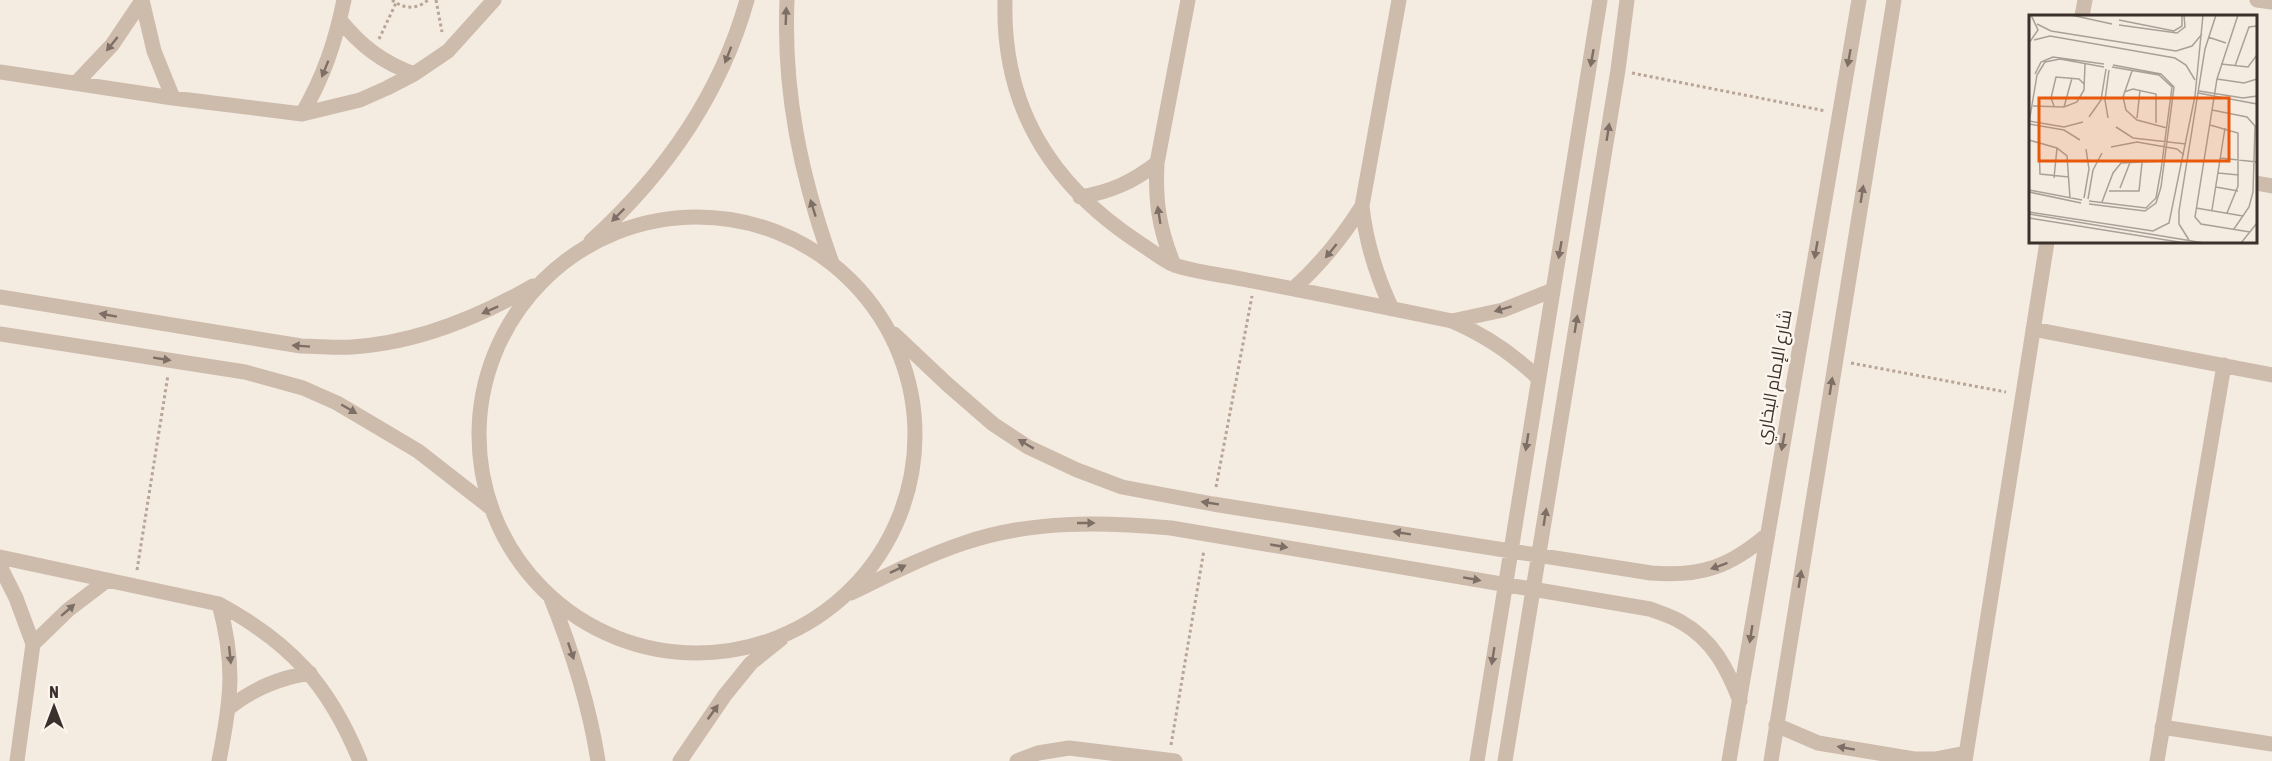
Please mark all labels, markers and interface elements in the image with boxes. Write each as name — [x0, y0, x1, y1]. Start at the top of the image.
one-way arrow — [782, 6, 791, 25]
inset map — [2029, 15, 2257, 243]
one-way arrow — [106, 37, 118, 52]
one-way arrow — [723, 47, 733, 65]
one-way arrow — [1587, 48, 1596, 67]
one-way arrow — [1844, 48, 1853, 67]
one-way arrow — [320, 60, 329, 78]
one-way arrow — [1604, 122, 1613, 141]
one-way arrow — [1858, 184, 1867, 203]
one-way arrow — [808, 199, 817, 217]
one-way arrow — [1154, 205, 1163, 224]
one-way arrow — [612, 208, 626, 222]
one-way arrow — [1811, 240, 1820, 259]
one-way arrow — [1555, 241, 1564, 260]
one-way arrow — [1326, 243, 1338, 258]
one-way arrow — [481, 305, 499, 315]
one-way arrow — [1494, 305, 1512, 314]
street label: شارع الإمام البخاري — [1751, 308, 1800, 447]
one-way arrow — [99, 310, 118, 319]
one-way arrow — [1572, 315, 1581, 334]
one-way arrow — [291, 341, 310, 350]
one-way arrow — [152, 354, 171, 363]
one-way arrow — [1827, 377, 1836, 396]
one-way arrow — [340, 404, 357, 414]
one-way arrow — [1523, 433, 1532, 452]
one-way arrow — [1778, 433, 1787, 452]
one-way arrow — [1018, 439, 1034, 450]
one-way arrow — [1200, 499, 1219, 508]
one-way arrow — [1540, 507, 1549, 526]
one-way arrow — [1077, 518, 1096, 528]
one-way arrow — [1393, 529, 1412, 538]
one-way arrow — [1270, 542, 1289, 551]
one-way arrow — [1710, 562, 1728, 571]
one-way arrow — [890, 565, 907, 574]
one-way arrow — [1796, 569, 1805, 588]
one-way arrow — [1462, 575, 1481, 584]
one-way arrow — [60, 604, 75, 617]
one-way arrow — [1746, 625, 1755, 644]
one-way arrow — [567, 642, 577, 660]
one-way arrow — [225, 646, 235, 665]
one-way arrow — [1489, 646, 1498, 665]
north arrow — [24, 677, 84, 737]
text: N — [49, 683, 59, 701]
one-way arrow — [707, 705, 719, 721]
one-way arrow — [1837, 743, 1856, 752]

